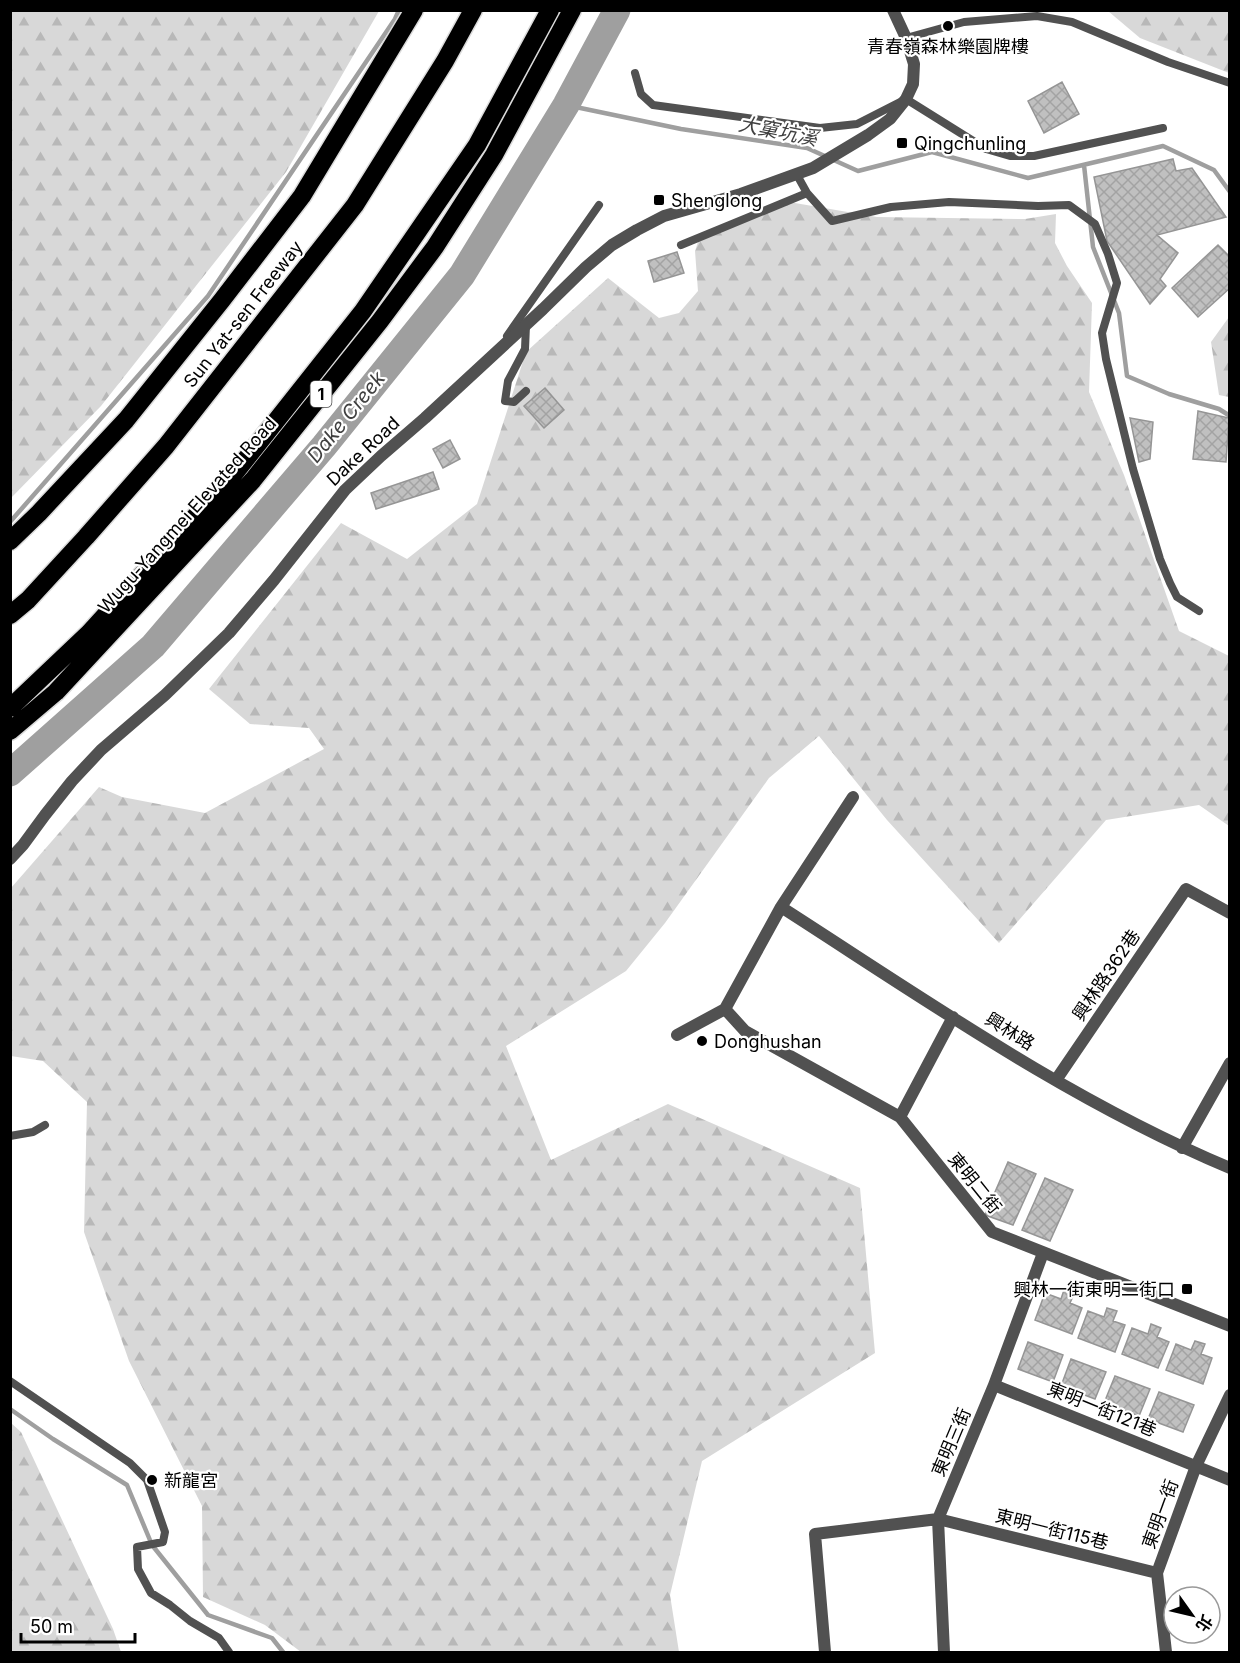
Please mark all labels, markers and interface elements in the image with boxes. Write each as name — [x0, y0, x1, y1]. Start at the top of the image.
marker: 青春嶺森林樂園牌樓 — [941, 19, 955, 33]
place label: 青春嶺森林樂園牌樓 — [867, 36, 1029, 57]
water label: 大窠坑溪 — [736, 112, 822, 151]
place label: Qingchunling — [914, 133, 1026, 154]
marker: Qingchunling — [895, 136, 909, 150]
place label: Shenglong — [671, 190, 762, 211]
marker: Shenglong — [652, 193, 666, 207]
street label: Sun Yat-sen Freeway — [179, 236, 307, 392]
water label: Dake Creek — [302, 366, 391, 467]
road number: 1 — [310, 381, 332, 407]
street label: Dake Road — [322, 412, 404, 490]
street label: Wugu-Yangmei Elevated Road — [94, 413, 280, 617]
street label: 興林路362巷 — [1068, 925, 1144, 1025]
street label: 興林路 — [982, 1008, 1038, 1054]
place label: Donghushan — [714, 1031, 822, 1052]
marker: Donghushan — [695, 1034, 709, 1048]
street label: 東明二街 — [944, 1148, 1006, 1218]
place label: 興林一街東明二街口 — [1013, 1279, 1175, 1300]
marker: 興林一街東明二街口 — [1180, 1282, 1194, 1296]
street label: 東明一街121巷 — [1044, 1378, 1160, 1440]
street label: 東明三街 — [927, 1405, 975, 1479]
place label: 新龍宮 — [164, 1470, 218, 1491]
marker: 新龍宮 — [145, 1473, 159, 1487]
street label: 東明一街 — [1138, 1477, 1182, 1551]
street label: 東明一街115巷 — [993, 1505, 1111, 1553]
north arrow — [1162, 1585, 1222, 1645]
scale bar — [21, 1606, 135, 1644]
text: 北 — [1192, 1611, 1217, 1636]
text: 50 m — [30, 1616, 73, 1637]

